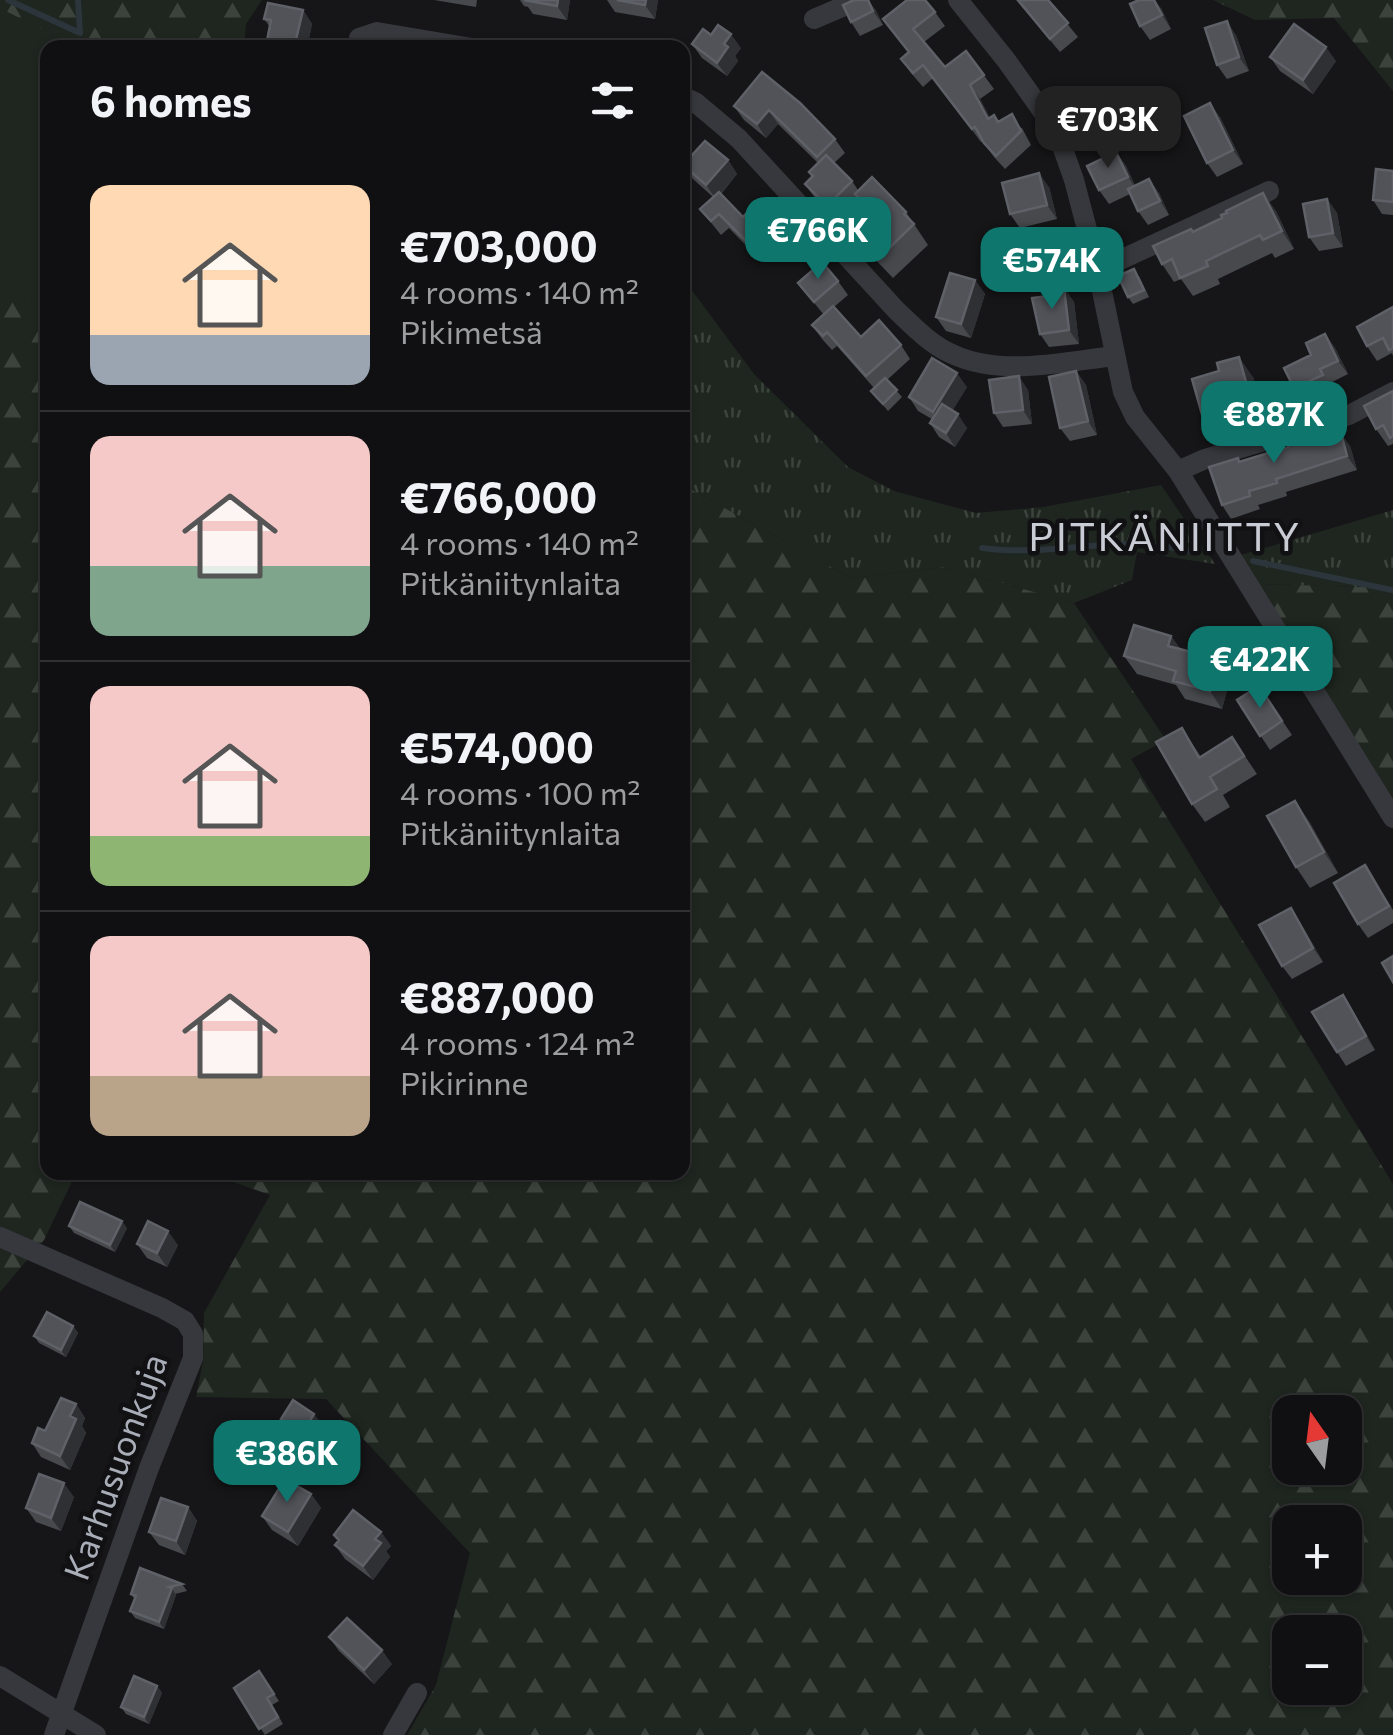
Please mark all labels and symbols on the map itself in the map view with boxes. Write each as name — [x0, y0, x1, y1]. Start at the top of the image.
pin: €703K — [1038, 86, 1178, 171]
pin: €766K — [748, 197, 888, 282]
pin: €574K — [982, 227, 1122, 312]
pin: €887K — [1204, 381, 1344, 466]
district label: PITKÄNIITTY — [1028, 510, 1302, 559]
pin: €422K — [1190, 626, 1330, 711]
street label: Karhusuonkuja — [53, 1347, 174, 1585]
north arrow — [1272, 1395, 1362, 1485]
pin: €386K — [217, 1420, 357, 1505]

